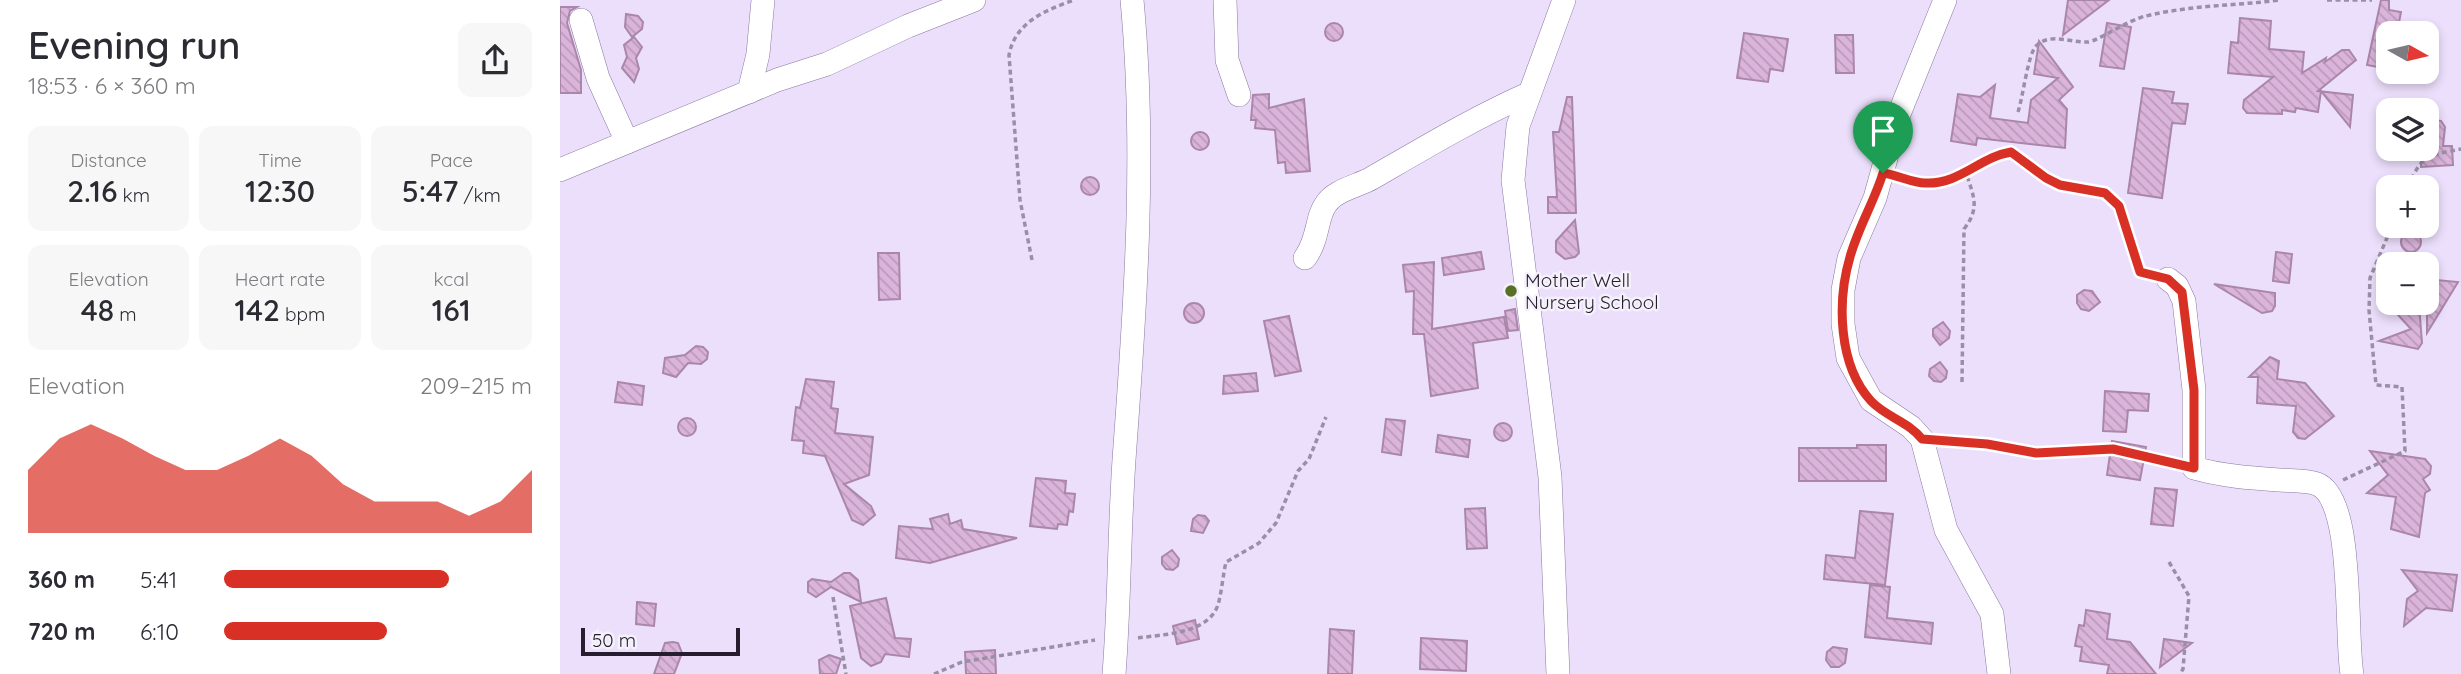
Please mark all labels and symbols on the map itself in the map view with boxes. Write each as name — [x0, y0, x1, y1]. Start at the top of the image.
north arrow — [2376, 21, 2440, 84]
pin — [1853, 101, 1913, 173]
place label: Mother Well Nursery School — [1525, 268, 1659, 314]
marker: Mother Well Nursery School — [1503, 283, 1519, 299]
scale bar — [581, 625, 740, 657]

